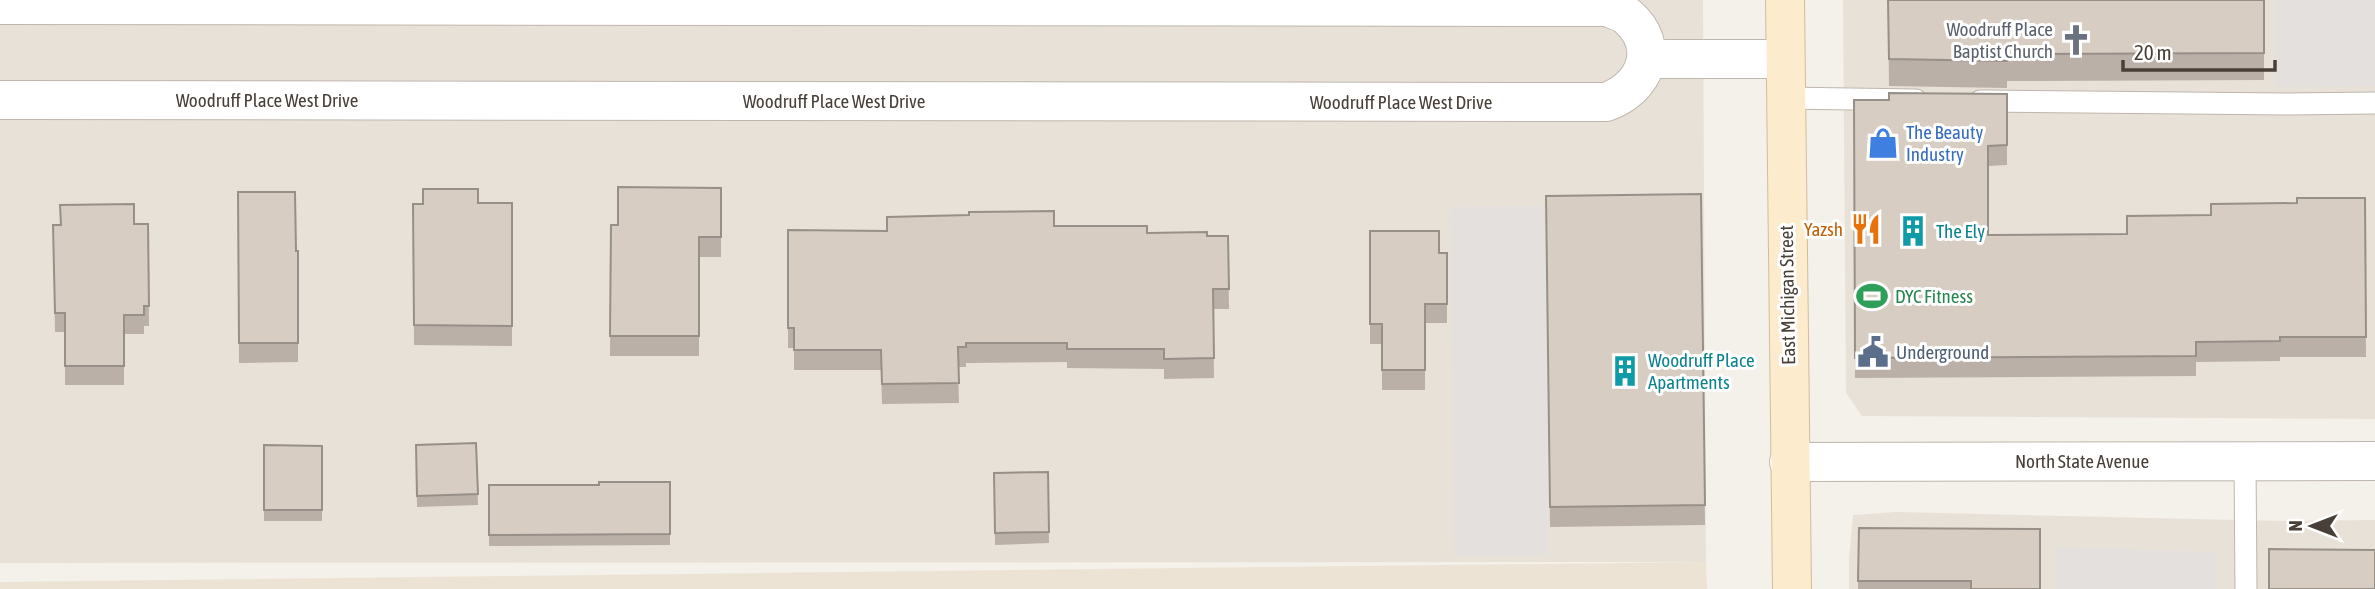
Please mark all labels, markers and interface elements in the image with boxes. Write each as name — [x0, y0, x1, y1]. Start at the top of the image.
place label: Woodruff Place Baptist Church — [1946, 18, 2053, 62]
church icon: Woodruff Place Baptist Church — [2059, 23, 2093, 57]
scale bar — [2123, 28, 2275, 72]
text: 20 m — [2134, 40, 2172, 64]
street label: Woodruff Place West Drive — [176, 89, 358, 111]
street label: Woodruff Place West Drive — [743, 90, 925, 112]
street label: Woodruff Place West Drive — [1310, 91, 1492, 113]
place label: The Beauty Industry — [1906, 121, 1984, 165]
shop icon: The Beauty Industry — [1866, 126, 1900, 160]
restaurant icon: Yazsh — [1849, 212, 1883, 246]
building icon: The Ely — [1896, 214, 1930, 248]
place label: Yazsh — [1804, 218, 1843, 240]
place label: The Ely — [1936, 220, 1985, 242]
street label: East Michigan Street — [1775, 225, 1799, 365]
sports icon: DYC Fitness — [1855, 279, 1889, 313]
place label: DYC Fitness — [1895, 285, 1973, 307]
public building icon: Underground — [1856, 335, 1890, 369]
place label: Underground — [1896, 341, 1989, 363]
place label: Woodruff Place Apartments — [1648, 349, 1755, 393]
building icon: Woodruff Place Apartments — [1608, 354, 1642, 388]
street label: North State Avenue — [2015, 450, 2149, 472]
north arrow — [2277, 491, 2347, 561]
text: N — [2284, 520, 2306, 532]

